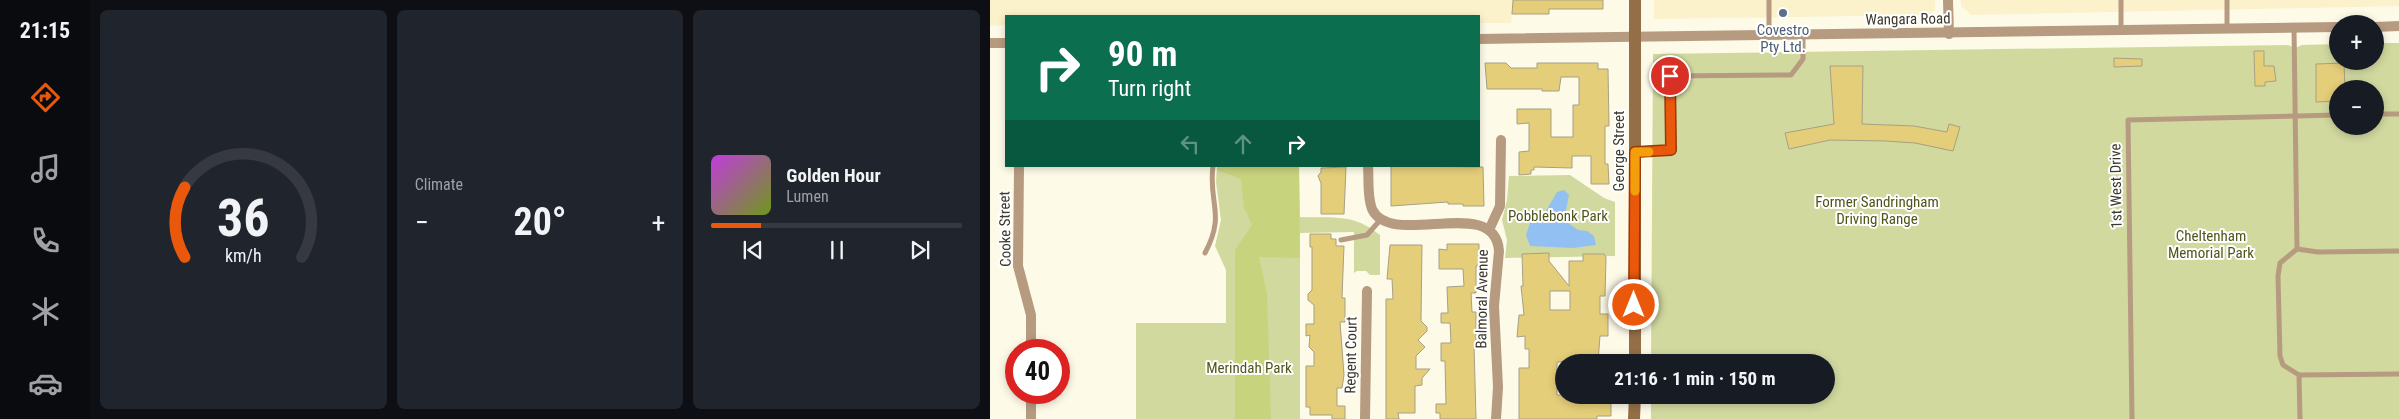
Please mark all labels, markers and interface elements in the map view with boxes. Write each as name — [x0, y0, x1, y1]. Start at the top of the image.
marker: Covestro Pty Ltd. — [1777, 7, 1789, 19]
street label: Wangara Road — [1865, 9, 1951, 29]
map controls — [2329, 15, 2384, 135]
button: + — [2329, 15, 2384, 70]
text: 21:15 — [20, 18, 70, 43]
place label: Covestro Pty Ltd. — [1757, 21, 1809, 56]
text: 90 m — [1108, 34, 1177, 75]
icon: right — [1025, 35, 1090, 100]
pin — [1649, 55, 1691, 97]
icon: arrive — [1656, 62, 1684, 90]
text: Turn right — [1108, 76, 1191, 101]
icon: directions — [28, 80, 63, 115]
button: − — [2329, 80, 2384, 135]
street label: George Street — [1610, 111, 1628, 191]
icon: left — [1176, 130, 1204, 158]
icon: ahead — [1229, 130, 1257, 158]
icon: right — [1282, 130, 1310, 158]
street label: 1st West Drive — [2106, 143, 2126, 229]
icon: music — [28, 151, 63, 186]
text: Golden Hour — [786, 164, 881, 187]
text: Climate — [415, 175, 463, 194]
text: Lumen — [786, 187, 829, 206]
text: 36 — [217, 188, 270, 249]
street label: Cooke Street — [995, 191, 1015, 267]
park label: Former Sandringham Driving Range — [1815, 193, 1939, 228]
text: 20° — [513, 200, 567, 244]
text: − — [415, 206, 429, 239]
text: + — [651, 206, 665, 239]
park label: Pobblebonk Park — [1508, 207, 1608, 225]
icon: phone — [28, 223, 63, 258]
park label: Cheltenham Memorial Park — [2168, 227, 2254, 262]
icon: previous — [739, 236, 767, 264]
icon: pause — [823, 236, 851, 264]
icon: next — [906, 236, 934, 264]
text: km/h — [225, 245, 262, 266]
street label: Balmoral Avenue — [1472, 249, 1492, 349]
position arrow — [1607, 278, 1659, 330]
icon: climate — [28, 294, 63, 329]
street label: Regent Court — [1341, 316, 1361, 394]
speed limit sign: 40 — [1005, 339, 1070, 404]
park label: Merindah Park — [1206, 359, 1292, 377]
icon: car — [28, 366, 63, 401]
text: 21:16 · 1 min · 150 m — [1614, 367, 1776, 390]

